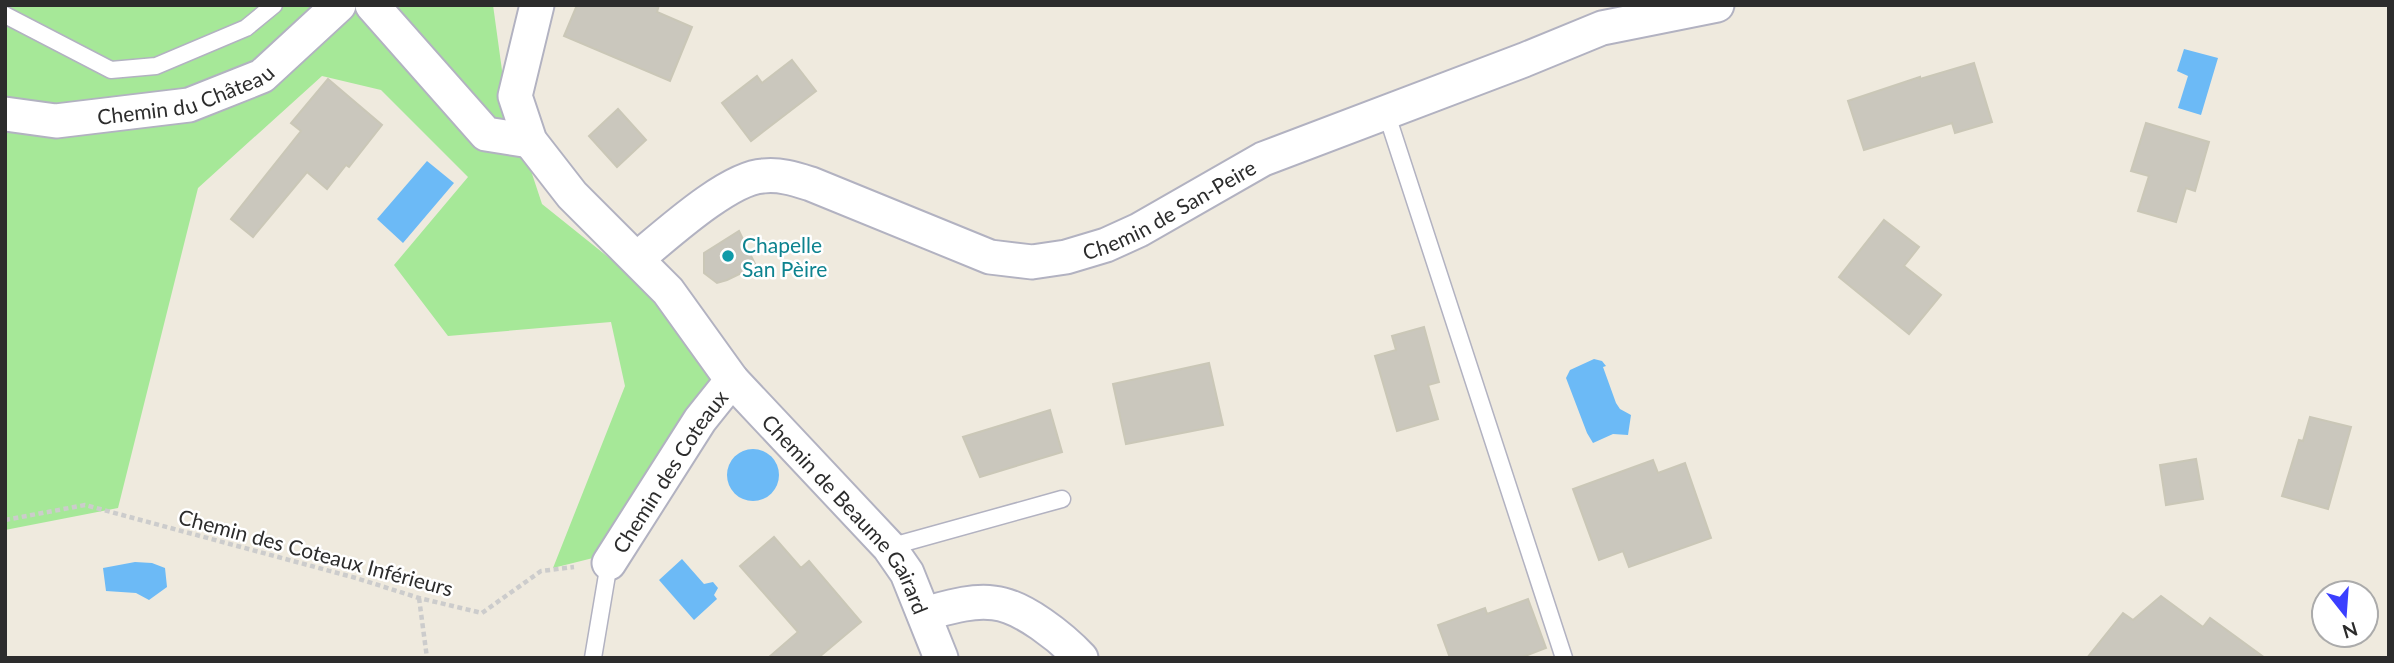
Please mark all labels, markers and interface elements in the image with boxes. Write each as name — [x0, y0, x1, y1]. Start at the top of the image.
street label: Chemin du Château — [96, 59, 279, 128]
street label: Chemin de San-Peire — [1079, 154, 1260, 264]
place label: Chapelle San Pèire — [742, 232, 827, 281]
marker: Chapelle San Pèire — [720, 248, 736, 264]
street label: Chemin des Coteaux — [606, 384, 732, 557]
street label: Chemin de Beaume Gairard — [758, 408, 934, 617]
street label: Chemin des Coteaux Inférieurs — [176, 503, 456, 601]
north arrow — [2310, 579, 2380, 649]
text: N — [2340, 618, 2360, 644]

